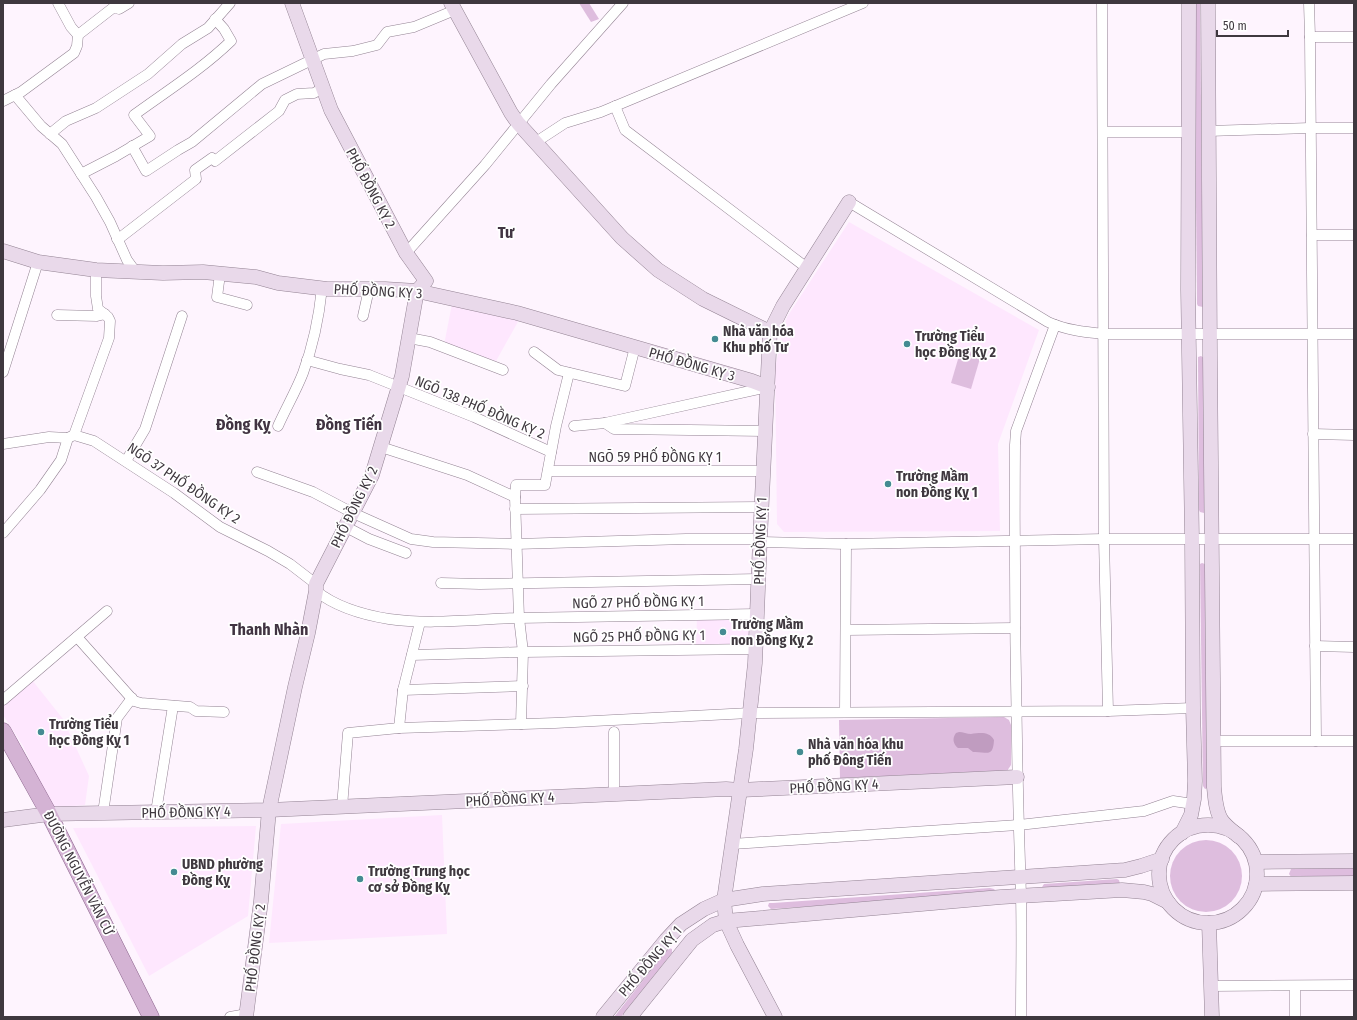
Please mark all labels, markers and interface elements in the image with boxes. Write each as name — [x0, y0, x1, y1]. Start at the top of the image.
scale bar — [1217, 12, 1288, 38]
text: 50 m — [1223, 19, 1247, 33]
street label: PHỐ ĐỒNG KỴ 2 — [342, 144, 402, 231]
district label: Tư — [498, 223, 515, 242]
street label: PHỐ ĐỒNG KỴ 3 — [333, 278, 423, 302]
place label: Nhà văn hóa Khu phố Tư — [723, 323, 794, 356]
place label: Trường Tiểu học Đồng Kỵ 2 — [915, 326, 997, 361]
marker: Nhà văn hóa Khu phố Tư — [710, 334, 720, 344]
marker: Trường Tiểu học Đồng Kỵ 2 — [902, 339, 912, 349]
street label: PHỐ ĐỒNG KỴ 3 — [647, 341, 738, 385]
street label: NGÕ 138 PHỐ ĐỒNG KỴ 2 — [412, 370, 548, 443]
district label: Đồng Kỵ — [216, 414, 271, 434]
district label: Đồng Tiến — [316, 414, 382, 434]
street label: NGÕ 37 PHỐ ĐỒNG KỴ 2 — [124, 437, 245, 527]
street label: NGÕ 59 PHỐ ĐỒNG KỴ 1 — [589, 446, 721, 466]
street label: PHỐ ĐỒNG KỴ 2 — [325, 462, 382, 551]
place label: Trường Mầm non Đồng Kỵ 1 — [896, 467, 978, 501]
marker: Trường Mầm non Đồng Kỵ 1 — [883, 479, 893, 489]
street label: PHỐ ĐỒNG KỴ 1 — [747, 497, 771, 585]
street label: NGÕ 27 PHỐ ĐỒNG KỴ 1 — [572, 590, 704, 612]
place label: Trường Mầm non Đồng Kỵ 2 — [731, 615, 814, 649]
district label: Thanh Nhàn — [230, 620, 308, 639]
street label: NGÕ 25 PHỐ ĐỒNG KỴ 1 — [573, 624, 705, 646]
marker: Trường Mầm non Đồng Kỵ 2 — [718, 627, 728, 637]
place label: Trường Tiểu học Đồng Kỵ 1 — [49, 714, 129, 749]
marker: Trường Tiểu học Đồng Kỵ 1 — [36, 727, 46, 737]
place label: Nhà văn hóa khu phố Đông Tiến — [808, 736, 903, 769]
marker: Nhà văn hóa khu phố Đông Tiến — [795, 747, 805, 757]
street label: PHỐ ĐỒNG KỴ 4 — [789, 773, 879, 797]
street label: PHỐ ĐỒNG KỴ 4 — [465, 786, 555, 810]
street label: PHỐ ĐỒNG KỴ 4 — [141, 800, 231, 822]
street label: ĐƯỜNG NGUYỄN VĂN CỪ — [40, 807, 119, 939]
place label: UBND phường Đồng Kỵ — [182, 856, 263, 889]
place label: Trường Trung học cơ sở Đồng Kỵ — [368, 863, 471, 896]
marker: UBND phường Đồng Kỵ — [169, 867, 179, 877]
marker: Trường Trung học cơ sở Đồng Kỵ — [355, 874, 365, 884]
street label: PHỐ ĐỒNG KỴ 2 — [239, 903, 269, 993]
street label: PHỐ ĐỒNG KỴ 1 — [613, 921, 686, 1000]

